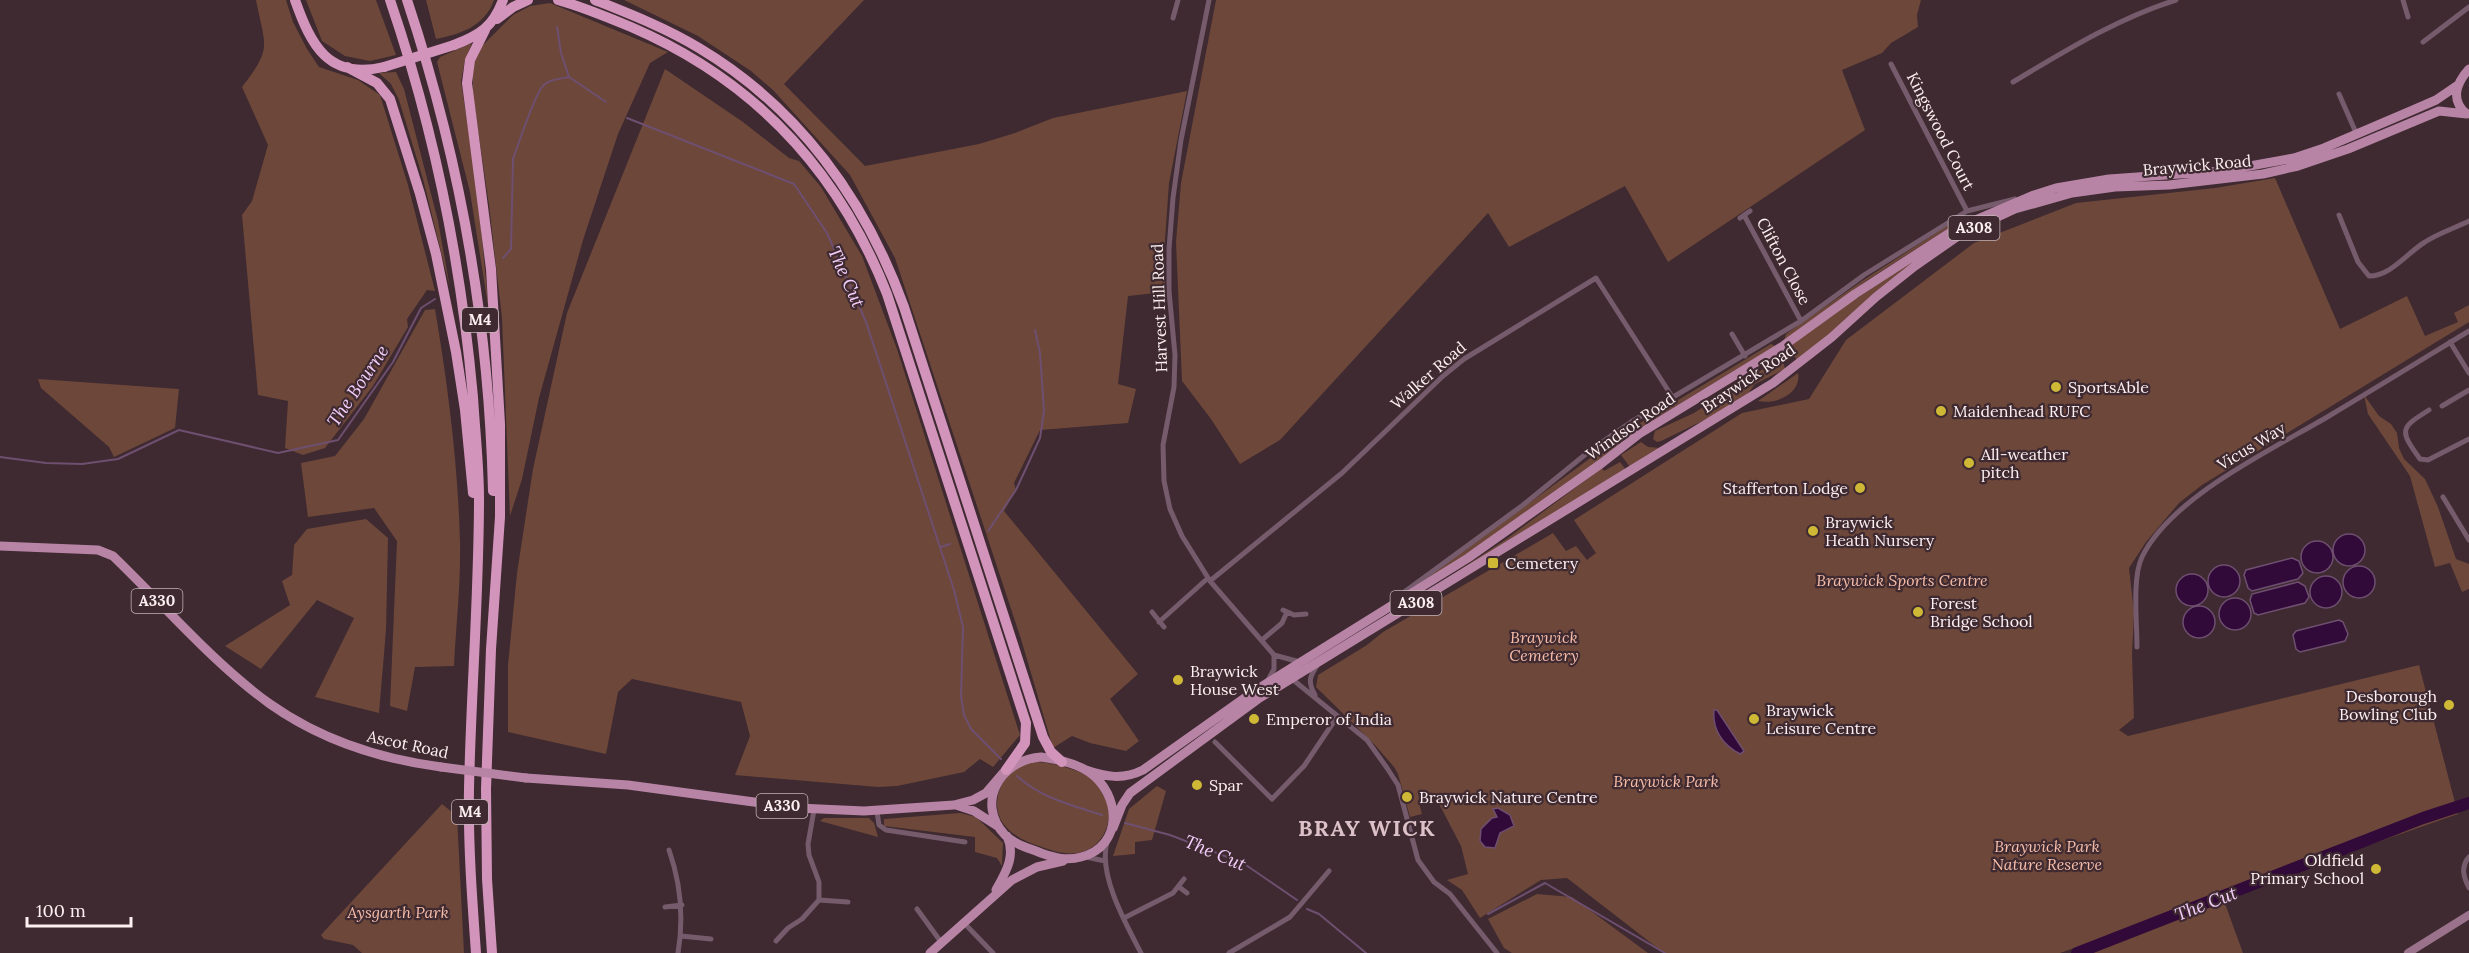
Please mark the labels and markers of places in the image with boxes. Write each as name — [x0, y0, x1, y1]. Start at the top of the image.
place label: SportsAble — [2068, 377, 2149, 397]
marker: SportsAble — [2049, 380, 2063, 394]
place label: Maidenhead RUFC — [1953, 401, 2090, 421]
marker: Maidenhead RUFC — [1934, 404, 1948, 418]
place label: All-weather pitch — [1980, 444, 2068, 482]
marker: All-weather pitch — [1962, 456, 1976, 470]
place label: Stafferton Lodge — [1723, 478, 1848, 498]
marker: Stafferton Lodge — [1853, 481, 1867, 495]
place label: Braywick Heath Nursery — [1825, 512, 1935, 550]
marker: Braywick Heath Nursery — [1806, 524, 1820, 538]
place label: Cemetery — [1505, 553, 1579, 573]
marker: Cemetery — [1486, 556, 1500, 570]
place label: Forest Bridge School — [1930, 593, 2033, 631]
marker: Forest Bridge School — [1911, 605, 1925, 619]
place label: Braywick House West — [1190, 661, 1280, 699]
marker: Braywick House West — [1171, 673, 1185, 687]
place label: Desborough Bowling Club — [2339, 686, 2437, 724]
marker: Desborough Bowling Club — [2442, 698, 2456, 712]
place label: Braywick Leisure Centre — [1766, 700, 1877, 738]
place label: Emperor of India — [1266, 709, 1392, 729]
marker: Emperor of India — [1247, 712, 1261, 726]
marker: Braywick Leisure Centre — [1747, 712, 1761, 726]
place label: Spar — [1209, 775, 1243, 795]
marker: Spar — [1190, 778, 1204, 792]
place label: Braywick Nature Centre — [1419, 787, 1598, 807]
marker: Braywick Nature Centre — [1400, 790, 1414, 804]
place label: Oldfield Primary School — [2250, 850, 2364, 888]
marker: Oldfield Primary School — [2369, 862, 2383, 876]

